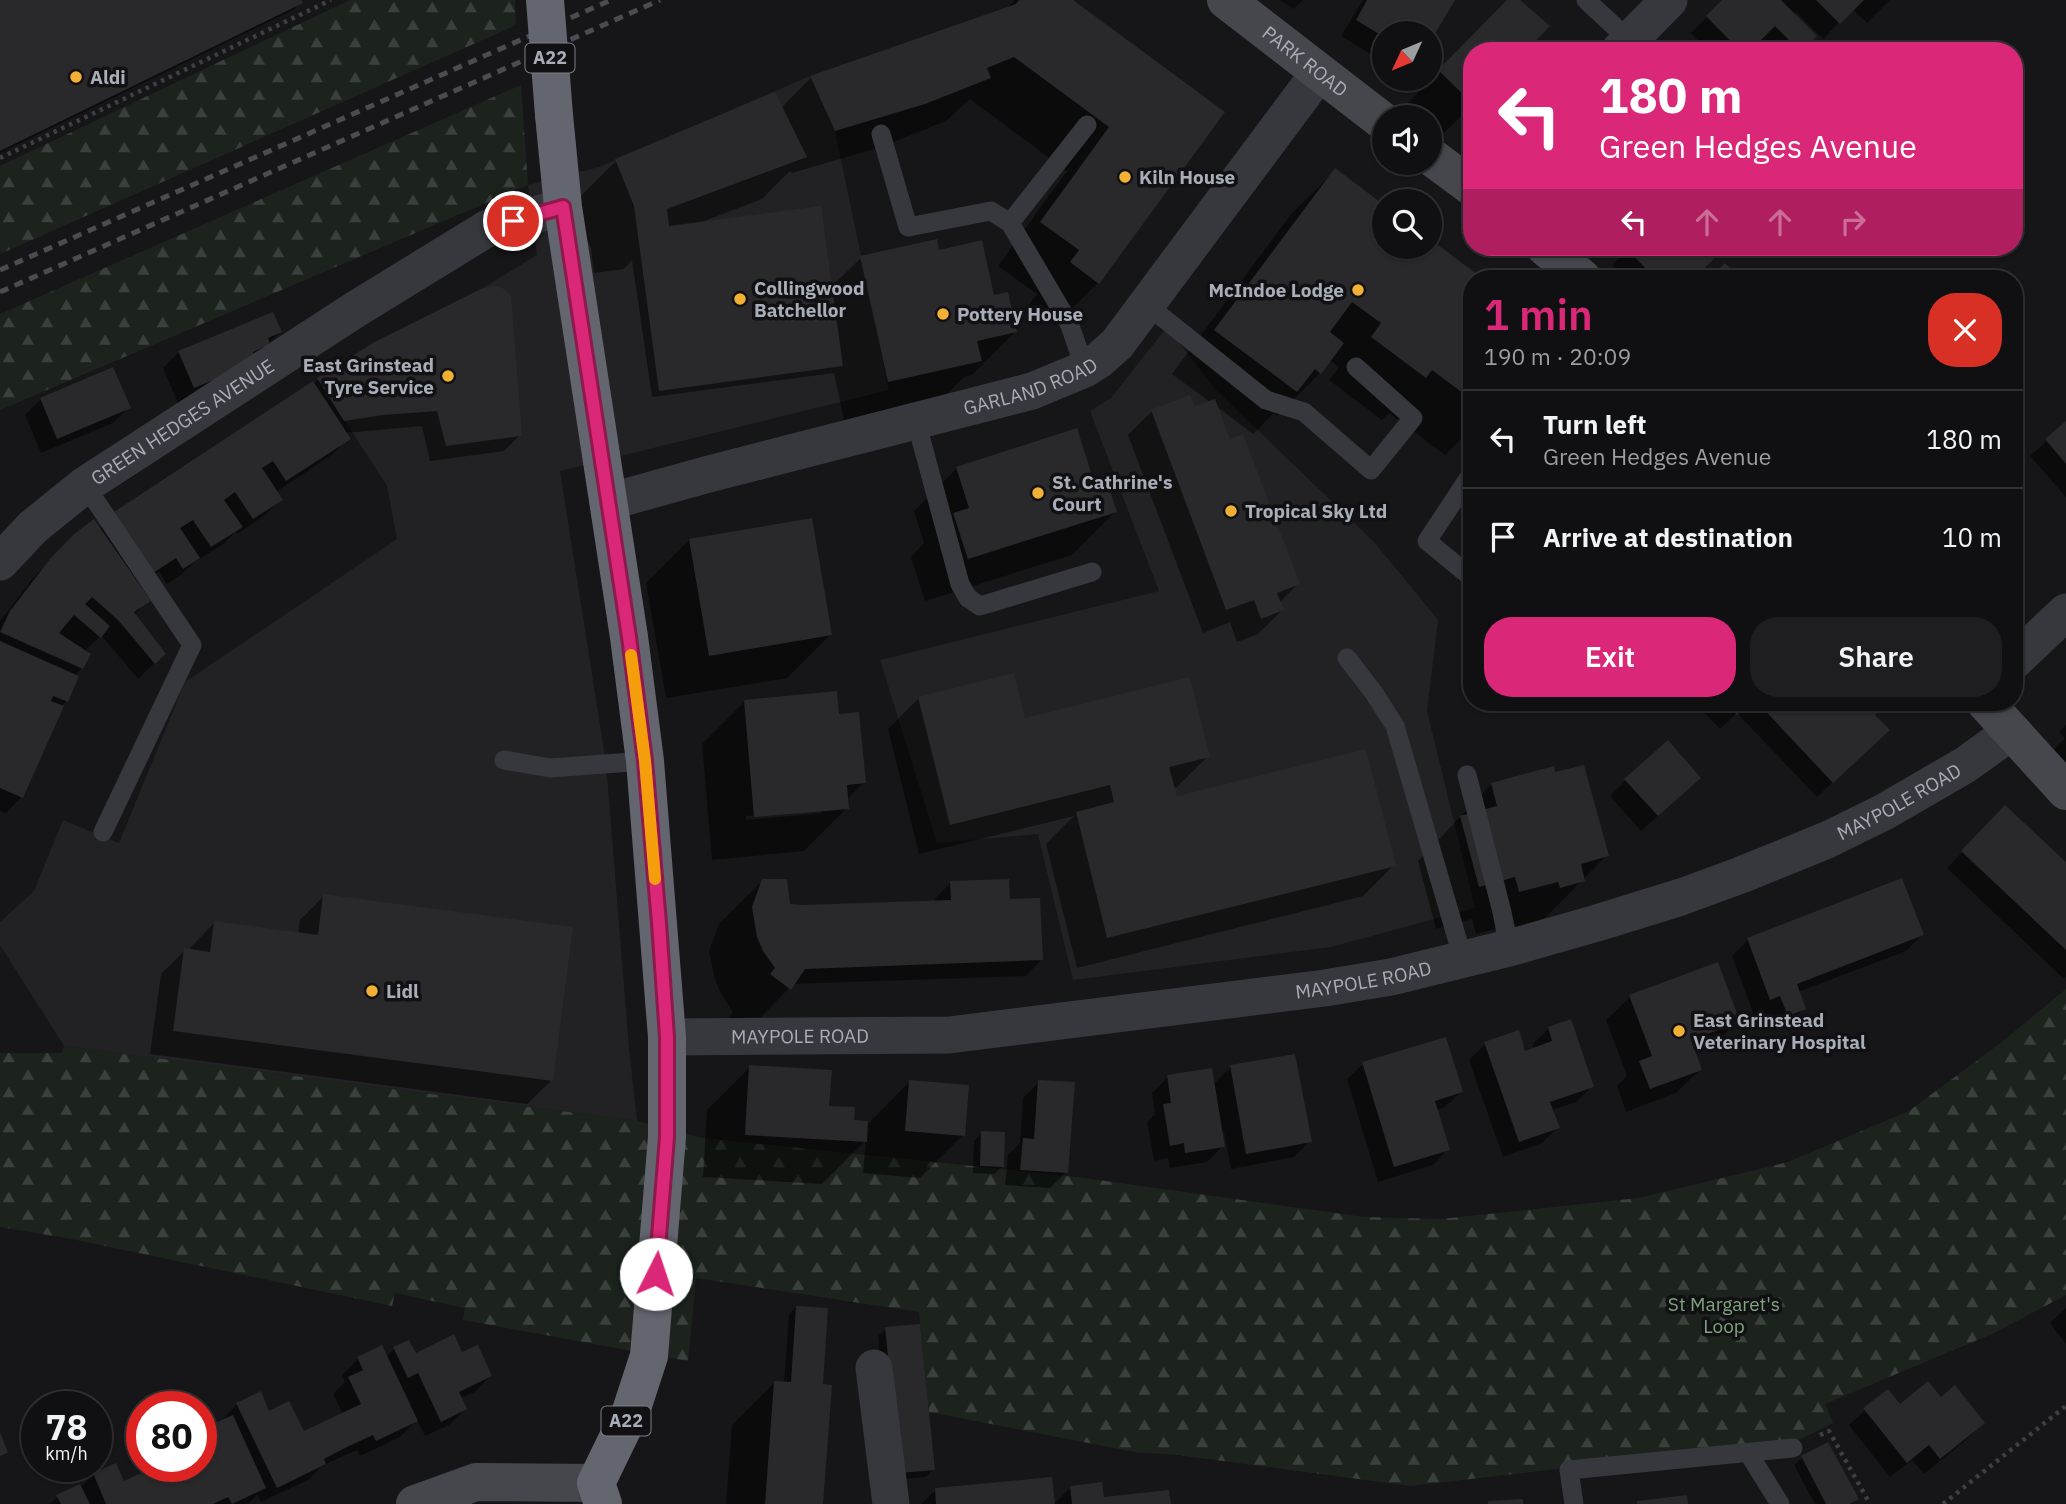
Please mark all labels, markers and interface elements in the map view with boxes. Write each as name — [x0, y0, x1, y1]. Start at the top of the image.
street label: PARK ROAD — [1258, 21, 1353, 102]
north arrow — [1372, 21, 1442, 91]
map controls — [1372, 21, 1442, 259]
road number: A22 — [526, 44, 574, 72]
text: 180 m — [1599, 63, 1743, 126]
place label: Aldi — [90, 65, 126, 89]
marker: Aldi — [68, 69, 84, 85]
icon: left — [1484, 70, 1575, 161]
button: sound — [1372, 105, 1442, 175]
text: Green Hedges Avenue — [1599, 125, 1917, 167]
place label: Kiln House — [1139, 165, 1235, 189]
marker: Kiln House — [1117, 169, 1133, 185]
button: search — [1372, 189, 1442, 259]
pin — [483, 191, 543, 251]
icon: arrive — [494, 202, 532, 240]
icon: left — [1615, 203, 1653, 241]
icon: ahead — [1688, 203, 1726, 241]
icon: ahead — [1761, 203, 1799, 241]
icon: right — [1834, 203, 1872, 241]
place label: Collingwood Batchellor — [754, 276, 864, 322]
place label: McIndoe Lodge — [1208, 278, 1344, 302]
marker: McIndoe Lodge — [1350, 282, 1366, 298]
text: 1 min — [1484, 287, 1593, 342]
marker: Collingwood Batchellor — [732, 291, 748, 307]
button: close — [1928, 293, 2002, 367]
place label: Pottery House — [957, 302, 1083, 326]
marker: Pottery House — [935, 306, 951, 322]
text: 190 m · 20:09 — [1484, 341, 1631, 371]
street label: GARLAND ROAD — [961, 352, 1102, 420]
street label: GREEN HEDGES AVENUE — [86, 353, 279, 490]
place label: East Grinstead Tyre Service — [303, 353, 434, 399]
marker: East Grinstead Tyre Service — [440, 368, 456, 384]
text: Turn left — [1543, 407, 1646, 441]
icon: left — [1484, 420, 1522, 458]
text: 180 m — [1926, 422, 2002, 456]
text: Green Hedges Avenue — [1543, 441, 1771, 471]
place label: St. Cathrine's Court — [1052, 470, 1172, 516]
marker: St. Cathrine's Court — [1030, 485, 1046, 501]
place label: Tropical Sky Ltd — [1245, 499, 1387, 523]
marker: Tropical Sky Ltd — [1223, 503, 1239, 519]
icon: arrive — [1484, 518, 1522, 556]
text: Arrive at destination — [1543, 520, 1793, 554]
text: 10 m — [1942, 520, 2002, 554]
button: Exit — [1484, 617, 1736, 697]
button: Share — [1750, 617, 2002, 697]
street label: MAYPOLE ROAD — [1833, 758, 1965, 845]
street label: MAYPOLE ROAD — [1294, 956, 1434, 1004]
place label: Lidl — [386, 979, 419, 1003]
marker: Lidl — [364, 983, 380, 999]
place label: East Grinstead Veterinary Hospital — [1693, 1008, 1866, 1054]
marker: East Grinstead Veterinary Hospital — [1671, 1023, 1687, 1039]
street label: MAYPOLE ROAD — [731, 1024, 869, 1049]
position arrow — [619, 1237, 693, 1311]
park label: St Margaret's Loop — [1668, 1292, 1780, 1338]
speed limit sign: 80 — [126, 1391, 217, 1482]
text: 78 — [45, 1404, 88, 1450]
road number: A22 — [602, 1406, 650, 1436]
text: km/h — [45, 1442, 88, 1465]

